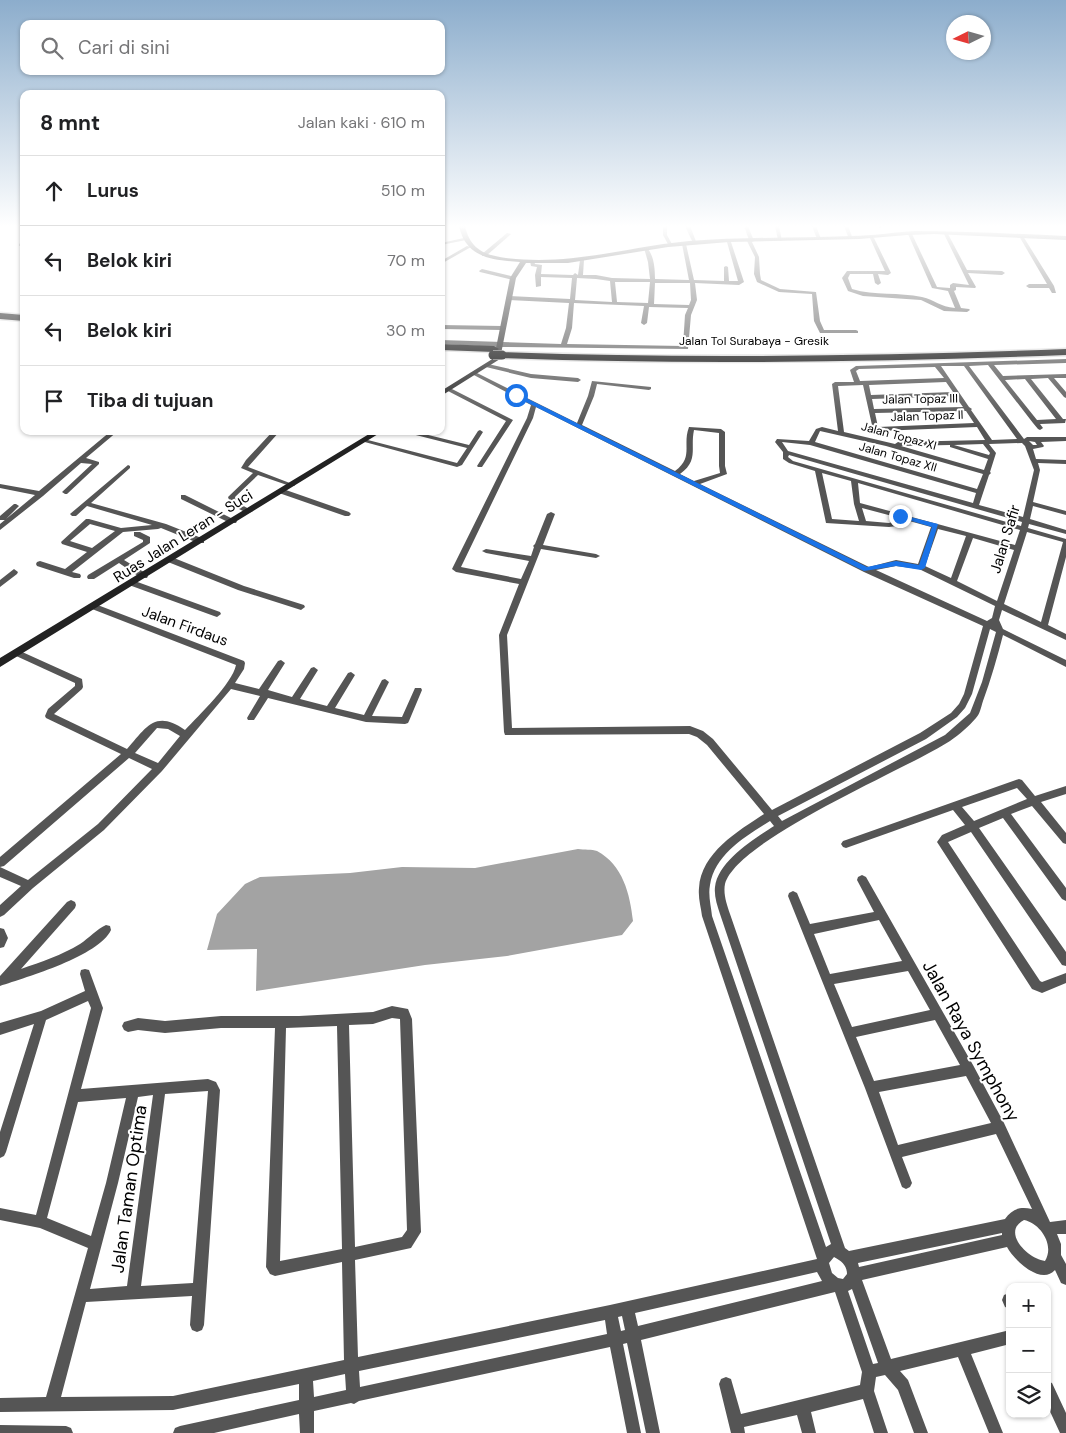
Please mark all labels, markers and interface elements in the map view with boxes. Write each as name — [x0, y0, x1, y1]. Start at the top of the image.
north arrow — [946, 15, 991, 60]
search box — [20, 20, 445, 75]
icon: search — [38, 34, 66, 62]
text: Cari di sini — [78, 35, 170, 60]
text: 8 mnt — [40, 109, 100, 137]
text: Jalan kaki · 610 m — [298, 112, 425, 133]
icon: ahead — [40, 177, 68, 205]
text: Lurus — [87, 178, 139, 203]
text: 510 m — [381, 180, 425, 201]
icon: left — [40, 247, 68, 275]
text: Belok kiri — [87, 248, 172, 273]
text: 70 m — [387, 250, 425, 271]
icon: left — [40, 317, 68, 345]
text: Belok kiri — [87, 318, 172, 343]
text: 30 m — [386, 320, 425, 341]
street label: Jalan Tol Surabaya - Gresik — [679, 333, 829, 349]
route start — [505, 384, 528, 407]
icon: arrive — [40, 387, 68, 415]
text: Tiba di tujuan — [87, 388, 213, 413]
street label: Jalan Topaz III — [882, 390, 958, 408]
street label: Jalan Topaz II — [890, 407, 964, 425]
street label: Jalan Topaz XI — [860, 418, 938, 454]
street label: Jalan Topaz XII — [857, 438, 939, 476]
street label: Ruas Jalan Leran - Suci — [109, 485, 257, 587]
street label: Jalan Safir — [985, 502, 1025, 576]
route end — [889, 505, 912, 528]
street label: Jalan Firdaus — [139, 601, 231, 651]
street label: Jalan Raya Symphony — [917, 956, 1025, 1126]
street label: Jalan Taman Optima — [105, 1104, 153, 1274]
map controls — [1006, 1283, 1051, 1418]
button: + — [1006, 1283, 1051, 1328]
button: − — [1006, 1328, 1051, 1373]
button: layers — [1006, 1373, 1051, 1418]

